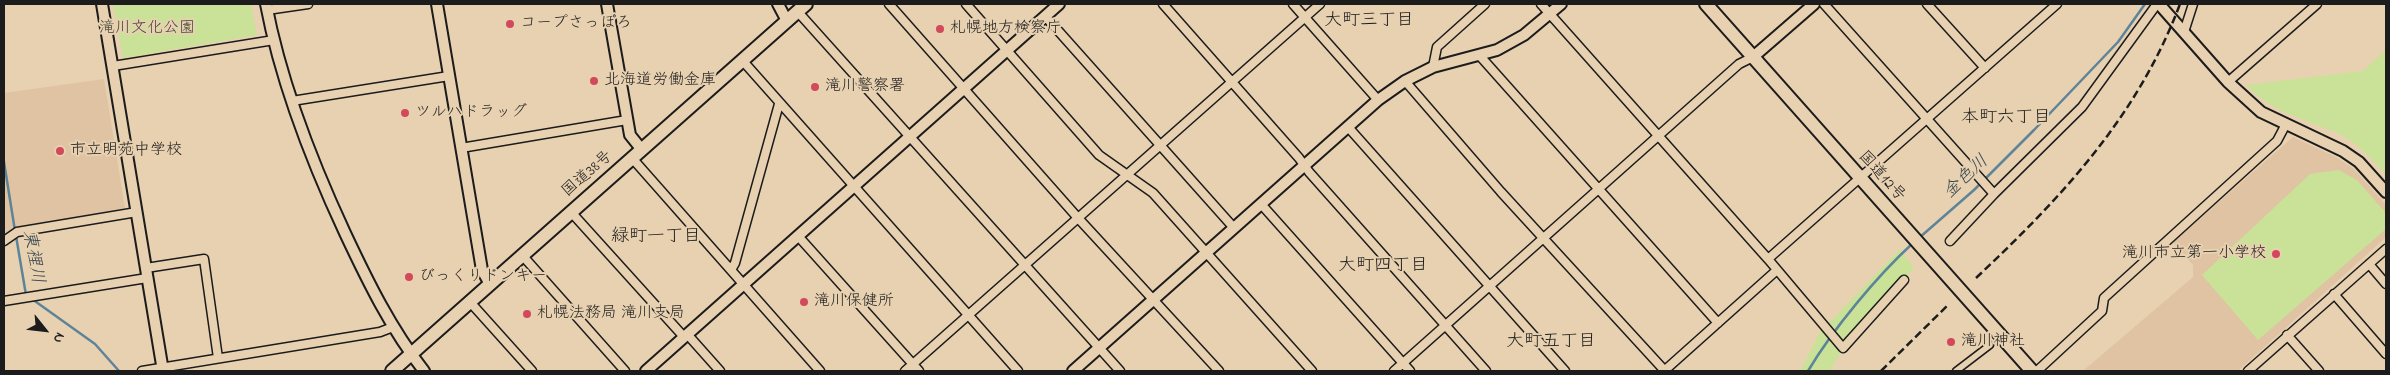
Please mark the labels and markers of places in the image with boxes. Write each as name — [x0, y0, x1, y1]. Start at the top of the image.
place label: コープさっぽろ — [520, 14, 632, 34]
marker: コープさっぽろ — [504, 18, 516, 30]
place label: 札幌地方検察庁 — [950, 19, 1062, 39]
marker: 札幌地方検察庁 — [934, 23, 946, 35]
place label: 北海道労働金庫 — [604, 71, 716, 91]
marker: 北海道労働金庫 — [588, 75, 600, 87]
place label: 滝川警察署 — [825, 77, 905, 97]
marker: 滝川警察署 — [809, 81, 821, 93]
place label: ツルハドラッグ — [415, 103, 527, 123]
marker: ツルハドラッグ — [399, 107, 411, 119]
place label: 市立明苑中学校 — [70, 141, 182, 161]
marker: 市立明苑中学校 — [54, 145, 66, 157]
place label: 滝川市立第一小学校 — [2122, 244, 2266, 264]
marker: 滝川市立第一小学校 — [2270, 248, 2282, 260]
place label: びっくりドンキー — [419, 267, 547, 287]
marker: びっくりドンキー — [403, 271, 415, 283]
place label: 滝川保健所 — [814, 292, 894, 312]
marker: 滝川保健所 — [798, 296, 810, 308]
place label: 札幌法務局 滝川支局 — [537, 304, 685, 324]
marker: 札幌法務局 滝川支局 — [521, 308, 533, 320]
place label: 滝川神社 — [1961, 332, 2025, 352]
marker: 滝川神社 — [1945, 336, 1957, 348]

